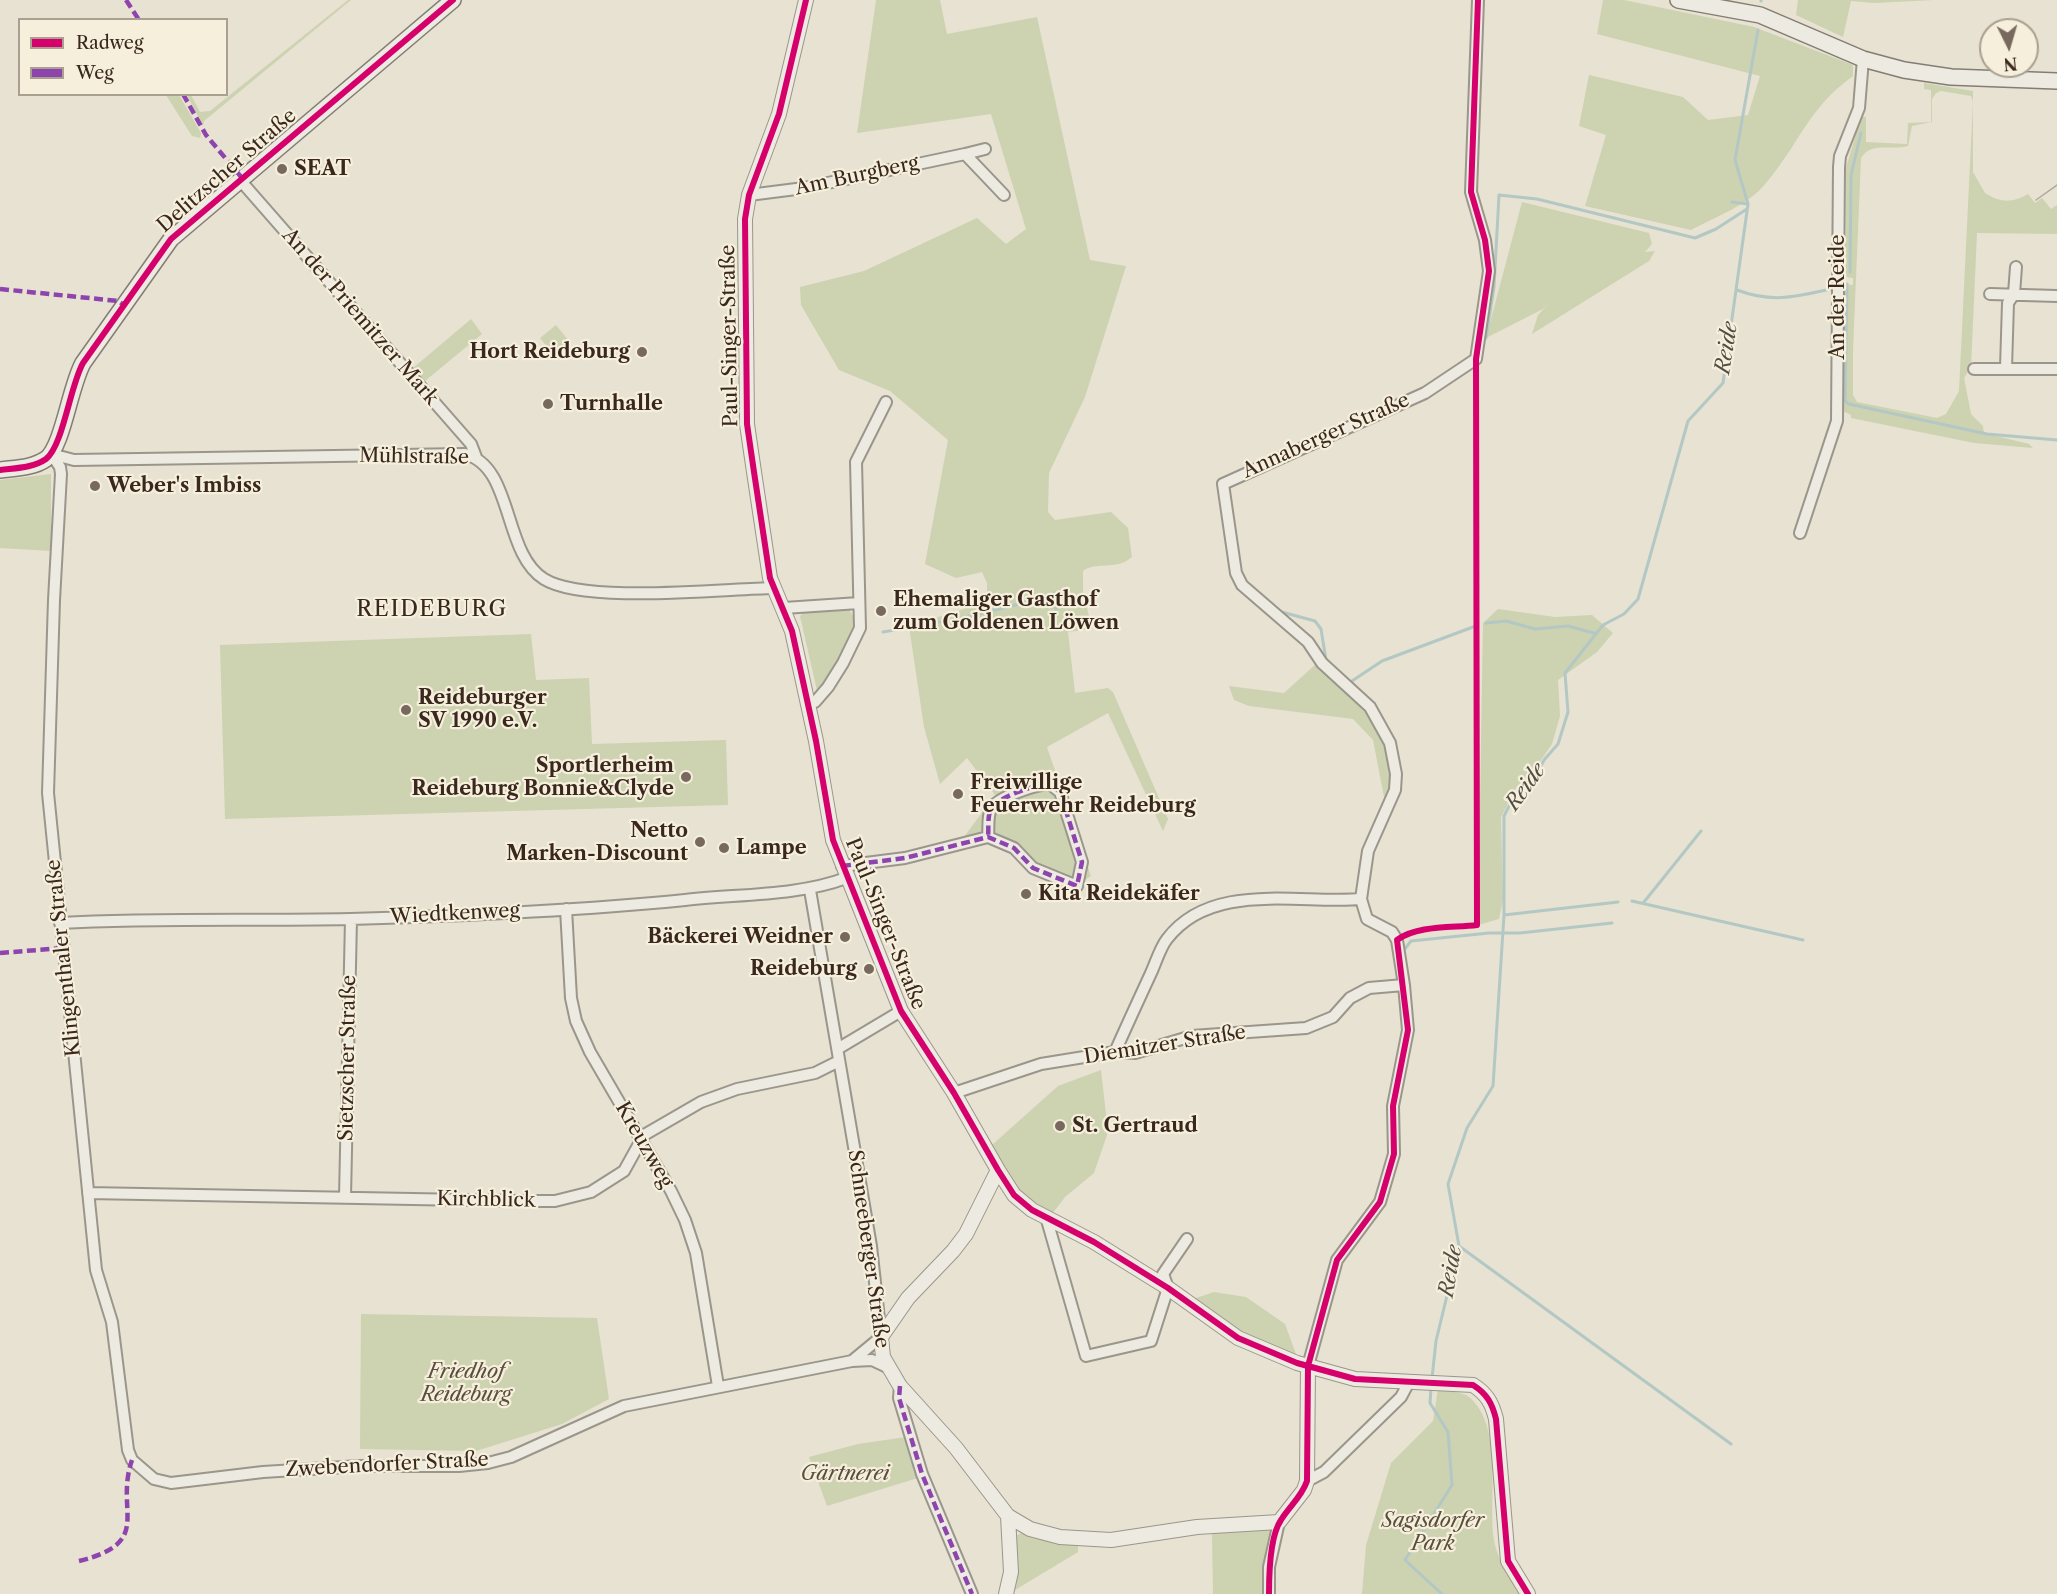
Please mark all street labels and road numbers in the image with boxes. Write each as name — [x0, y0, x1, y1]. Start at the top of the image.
street label: Delitzscher Straße — [153, 104, 301, 238]
street label: Am Burgberg — [793, 151, 921, 201]
street label: An der Priemitzer Mark — [277, 224, 443, 410]
street label: An der Reide — [1826, 235, 1850, 359]
street label: Paul-Singer-Straße — [716, 244, 744, 428]
street label: Annaberger Straße — [1239, 388, 1413, 484]
street label: Mühlstraße — [359, 444, 469, 470]
street label: Paul-Singer-Straße — [840, 835, 930, 1013]
street label: Klingenthaler Straße — [42, 858, 86, 1058]
street label: Wiedtkenweg — [389, 899, 521, 929]
street label: Sietzscher Straße — [335, 975, 361, 1141]
street label: Diemitzer Straße — [1082, 1020, 1248, 1070]
street label: Kreuzweg — [610, 1098, 678, 1192]
street label: Schneeberger Straße — [842, 1148, 894, 1350]
street label: Kirchblick — [436, 1187, 536, 1213]
street label: Zwebendorfer Straße — [285, 1448, 489, 1482]

